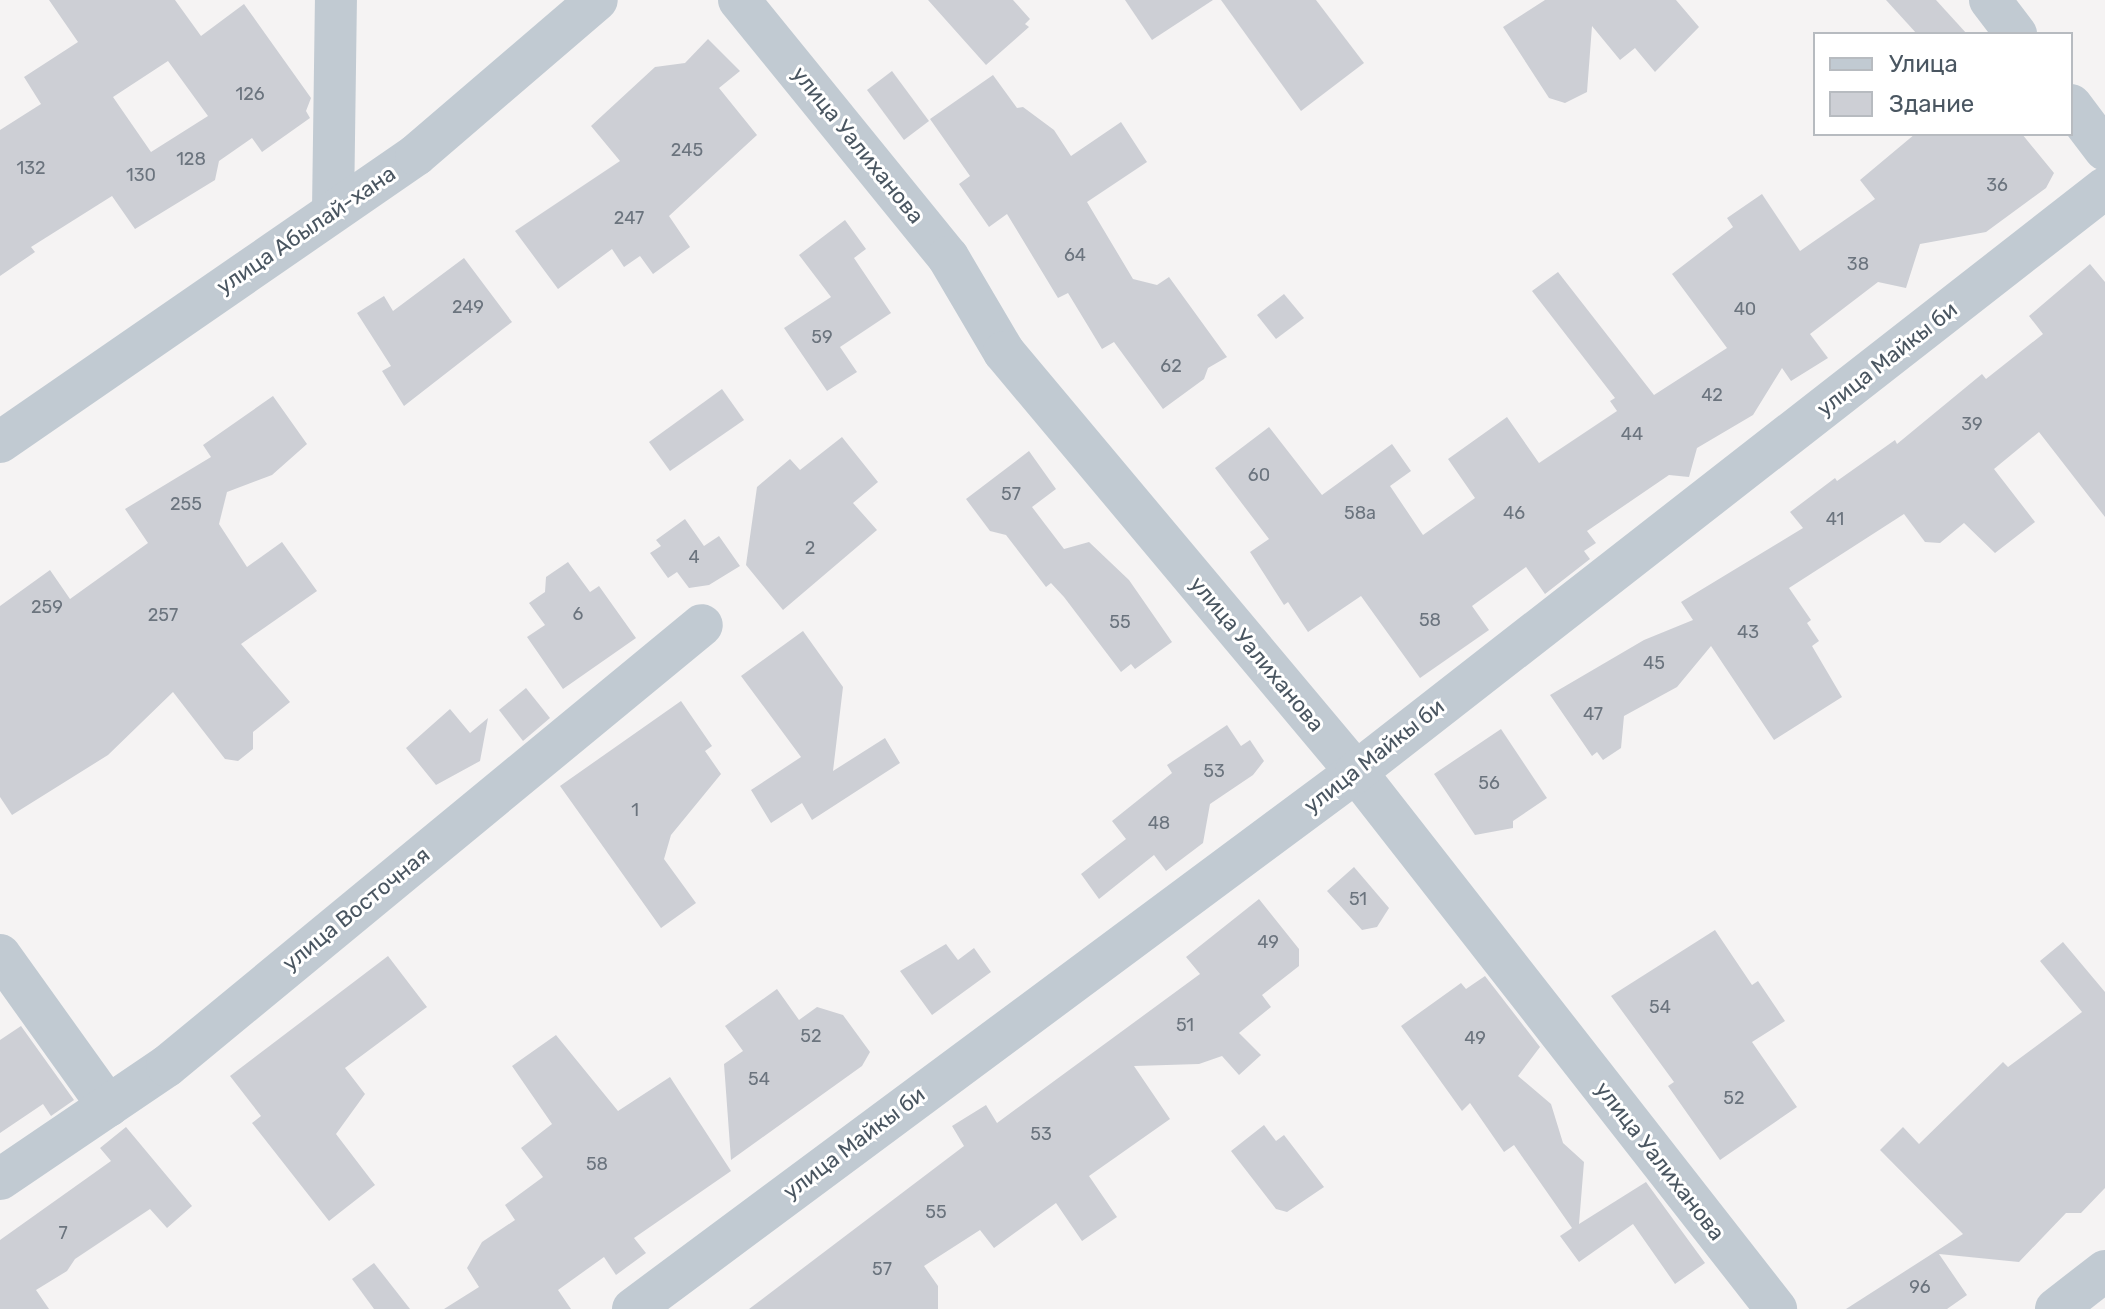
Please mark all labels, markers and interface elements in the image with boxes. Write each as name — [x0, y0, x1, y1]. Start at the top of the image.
legend — [1813, 32, 2073, 136]
text: Улица — [1889, 50, 1958, 78]
street label: улица Уалиханова — [787, 61, 929, 229]
house number: 126 — [235, 83, 265, 105]
text: Здание — [1889, 90, 1974, 118]
house number: 245 — [671, 139, 703, 161]
house number: 128 — [176, 148, 206, 170]
house number: 132 — [16, 157, 46, 179]
street label: улица Абылай-хана — [211, 160, 401, 300]
house number: 130 — [126, 164, 156, 186]
house number: 36 — [1986, 174, 2008, 196]
house number: 247 — [614, 207, 644, 229]
house number: 64 — [1064, 244, 1086, 266]
house number: 38 — [1847, 253, 1869, 275]
house number: 249 — [452, 296, 484, 318]
street label: улица Майкы би — [1812, 296, 1962, 422]
house number: 40 — [1734, 298, 1756, 320]
house number: 59 — [811, 326, 833, 348]
house number: 62 — [1160, 355, 1182, 377]
house number: 42 — [1701, 384, 1723, 406]
house number: 39 — [1961, 413, 1983, 435]
house number: 44 — [1621, 423, 1643, 445]
house number: 60 — [1248, 464, 1270, 486]
house number: 57 — [1001, 483, 1021, 505]
house number: 255 — [170, 493, 202, 515]
house number: 58а — [1344, 502, 1376, 524]
house number: 46 — [1503, 502, 1525, 524]
house number: 41 — [1826, 508, 1844, 530]
house number: 2 — [805, 537, 815, 559]
house number: 4 — [688, 546, 700, 568]
street label: улица Уалиханова — [1184, 571, 1330, 737]
house number: 259 — [31, 596, 63, 618]
house number: 6 — [573, 603, 583, 625]
house number: 257 — [148, 604, 178, 626]
house number: 58 — [1419, 609, 1441, 631]
house number: 55 — [1109, 611, 1131, 633]
house number: 43 — [1737, 621, 1759, 643]
house number: 45 — [1643, 652, 1665, 674]
street label: улица Майкы би — [1299, 693, 1449, 819]
house number: 47 — [1583, 703, 1603, 725]
house number: 53 — [1203, 760, 1225, 782]
house number: 56 — [1478, 772, 1500, 794]
house number: 1 — [631, 799, 639, 821]
house number: 48 — [1148, 812, 1170, 834]
street label: улица Восточная — [277, 842, 435, 976]
house number: 51 — [1349, 888, 1367, 910]
house number: 49 — [1257, 931, 1279, 953]
house number: 54 — [1649, 996, 1671, 1018]
house number: 51 — [1176, 1014, 1194, 1036]
house number: 52 — [800, 1025, 822, 1047]
house number: 49 — [1464, 1027, 1486, 1049]
house number: 54 — [748, 1068, 770, 1090]
street label: улица Уалиханова — [1590, 1076, 1730, 1246]
street label: улица Майкы би — [778, 1081, 930, 1205]
house number: 52 — [1723, 1087, 1745, 1109]
house number: 53 — [1030, 1123, 1052, 1145]
house number: 58 — [586, 1153, 608, 1175]
house number: 55 — [925, 1201, 947, 1223]
house number: 7 — [58, 1222, 68, 1244]
house number: 57 — [872, 1258, 892, 1280]
house number: 96 — [1909, 1276, 1931, 1298]

